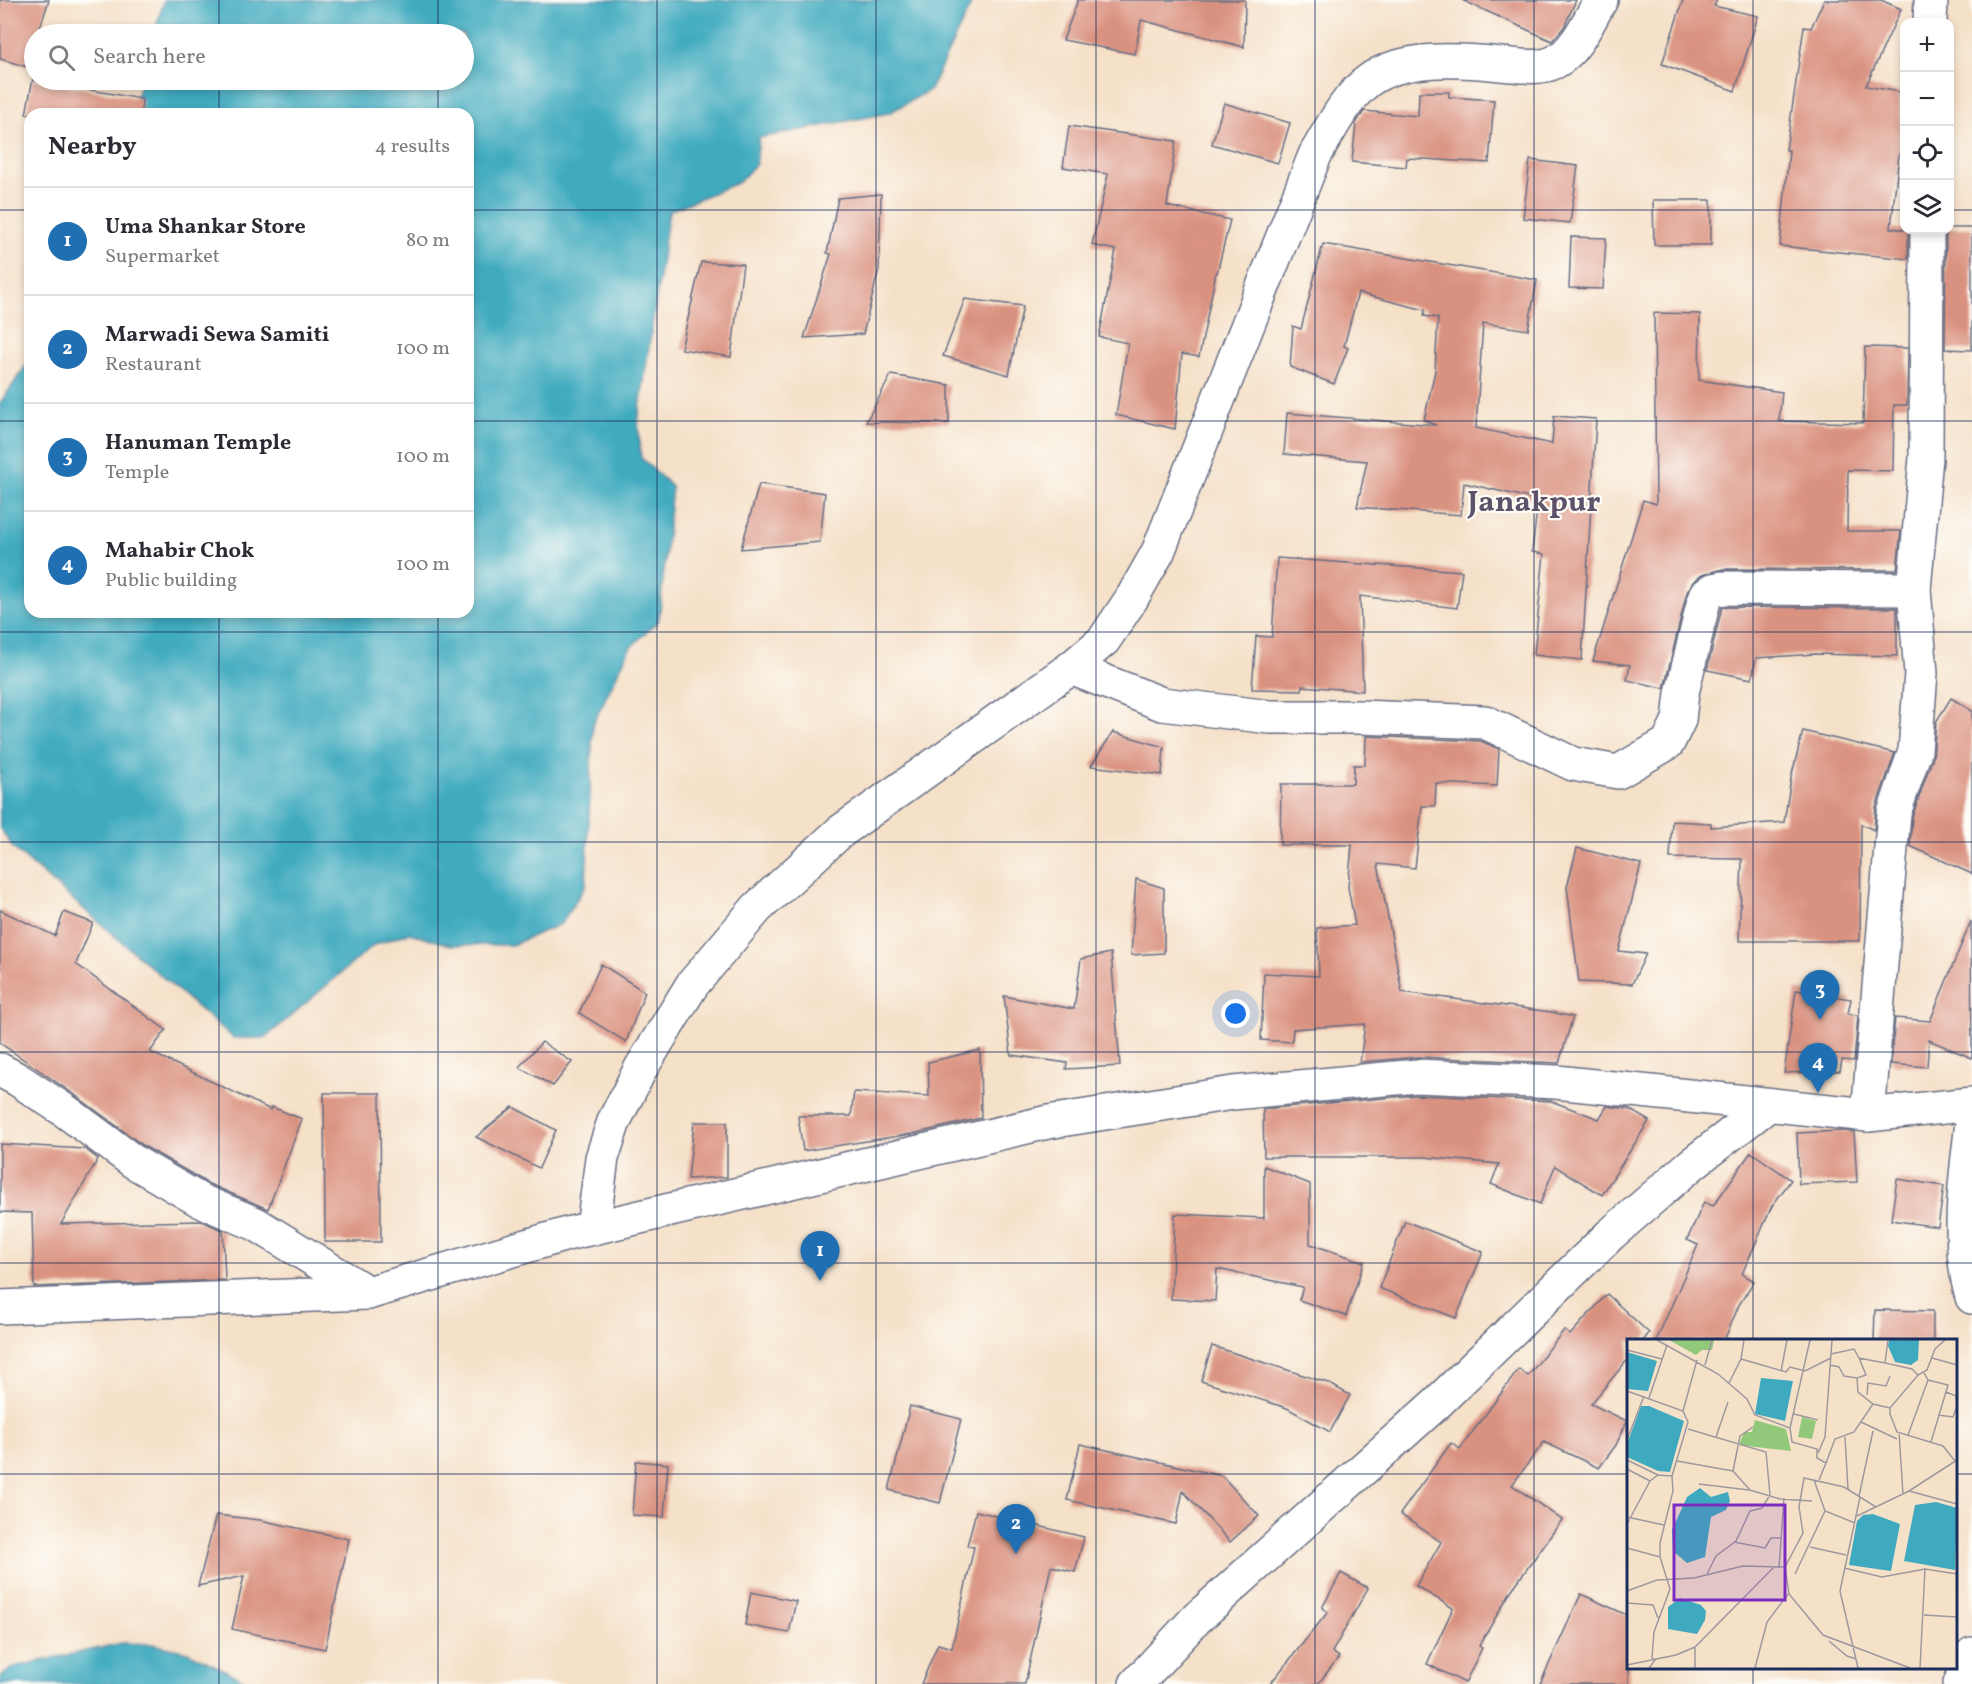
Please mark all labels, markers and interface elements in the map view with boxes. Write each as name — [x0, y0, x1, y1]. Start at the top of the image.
map controls — [1900, 18, 1954, 234]
button: + — [1900, 18, 1954, 72]
search box — [24, 24, 474, 90]
icon: search — [45, 41, 78, 74]
text: Search here — [93, 42, 206, 73]
button: − — [1900, 72, 1954, 126]
button: locate — [1900, 126, 1954, 180]
text: Nearby — [48, 129, 137, 165]
text: 4 results — [375, 133, 450, 161]
button: layers — [1900, 180, 1954, 234]
text: Uma Shankar Store — [105, 212, 306, 243]
text: 1 — [63, 227, 72, 255]
text: 80 m — [406, 227, 450, 255]
text: Supermarket — [105, 243, 220, 271]
text: Marwadi Sewa Samiti — [105, 320, 329, 351]
text: 2 — [62, 335, 73, 363]
text: 100 m — [396, 335, 450, 363]
text: Restaurant — [105, 351, 202, 379]
text: Hanuman Temple — [105, 428, 291, 459]
text: 3 — [62, 443, 73, 471]
text: 100 m — [396, 443, 450, 471]
text: Temple — [105, 459, 169, 487]
district label: Janakpur — [1466, 482, 1601, 524]
text: Mahabir Chok — [105, 536, 254, 567]
text: 4 — [61, 551, 74, 579]
text: 100 m — [396, 551, 450, 579]
text: Public building — [105, 567, 237, 595]
pin: 3 — [1800, 970, 1840, 1020]
your location — [1221, 999, 1250, 1028]
pin: 4 — [1798, 1044, 1838, 1093]
pin: 1 — [800, 1232, 840, 1281]
inset map — [1627, 1339, 1957, 1669]
pin: 2 — [996, 1504, 1036, 1554]

